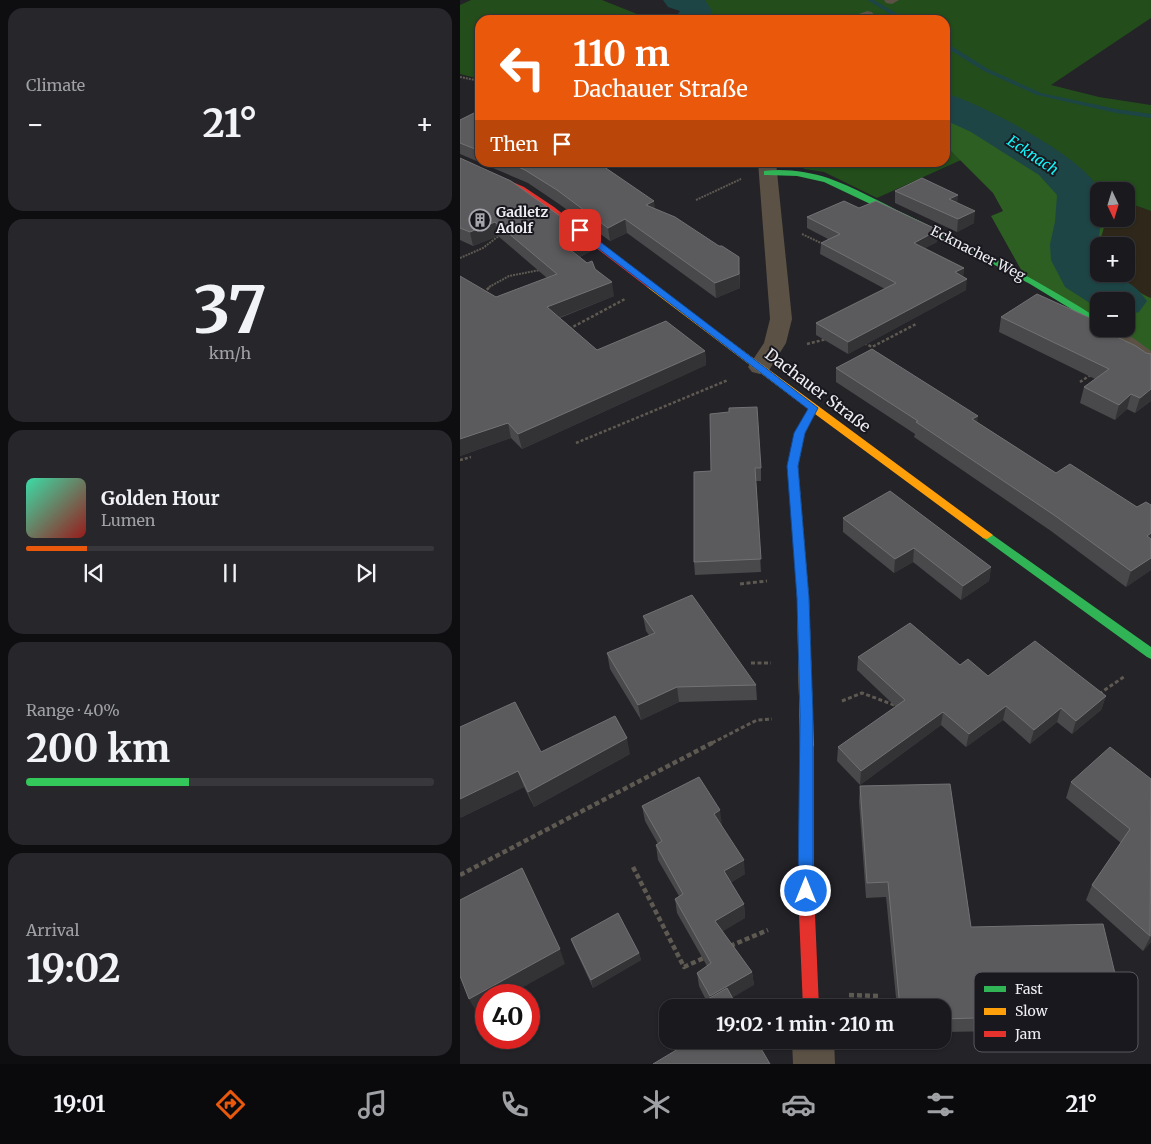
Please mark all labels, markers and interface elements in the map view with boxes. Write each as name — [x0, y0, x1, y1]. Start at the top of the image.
text: 110 m — [573, 32, 670, 76]
icon: left — [490, 35, 555, 100]
text: Climate — [26, 75, 85, 95]
text: Dachauer Straße — [573, 75, 748, 103]
text: 21° — [203, 100, 257, 147]
text: − — [26, 106, 45, 142]
text: + — [415, 106, 434, 142]
icon: arrive — [548, 130, 576, 158]
water label: Ecknach — [1004, 131, 1062, 179]
text: Then — [490, 132, 538, 156]
north arrow — [1090, 182, 1135, 228]
map controls — [1090, 182, 1135, 337]
place label: Gadletz Adolf — [495, 203, 548, 237]
building icon: Gadletz Adolf — [468, 208, 492, 232]
pin — [559, 209, 601, 251]
icon: arrive — [566, 216, 594, 244]
street label: Ecknacher Weg — [928, 221, 1029, 285]
button: + — [1090, 237, 1135, 282]
text: 37 — [193, 269, 267, 351]
button: − — [1090, 292, 1135, 337]
text: km/h — [209, 343, 251, 363]
street label: Dachauer Straße — [761, 344, 875, 436]
text: Golden Hour — [101, 486, 220, 510]
text: Lumen — [101, 510, 155, 530]
icon: previous — [80, 559, 108, 587]
icon: pause — [216, 559, 244, 587]
icon: next — [352, 559, 380, 587]
text: Range · 40% — [26, 700, 120, 720]
text: 200 km — [26, 725, 170, 772]
position arrow — [779, 864, 831, 916]
text: Arrival — [26, 920, 79, 940]
text: 19:02 — [26, 945, 121, 992]
legend — [974, 972, 1138, 1052]
text: Fast — [1015, 980, 1043, 998]
speed limit sign: 40 — [475, 984, 540, 1049]
text: Slow — [1015, 1002, 1048, 1020]
text: 19:02 · 1 min · 210 m — [716, 1012, 894, 1036]
text: Jam — [1014, 1025, 1041, 1043]
icon: directions — [213, 1087, 248, 1122]
icon: music — [355, 1087, 390, 1122]
icon: phone — [497, 1087, 532, 1122]
icon: climate — [639, 1087, 674, 1122]
icon: car — [781, 1087, 816, 1122]
icon: filters — [923, 1087, 958, 1122]
text: 19:01 — [54, 1090, 105, 1118]
text: 21° — [1066, 1090, 1097, 1118]

